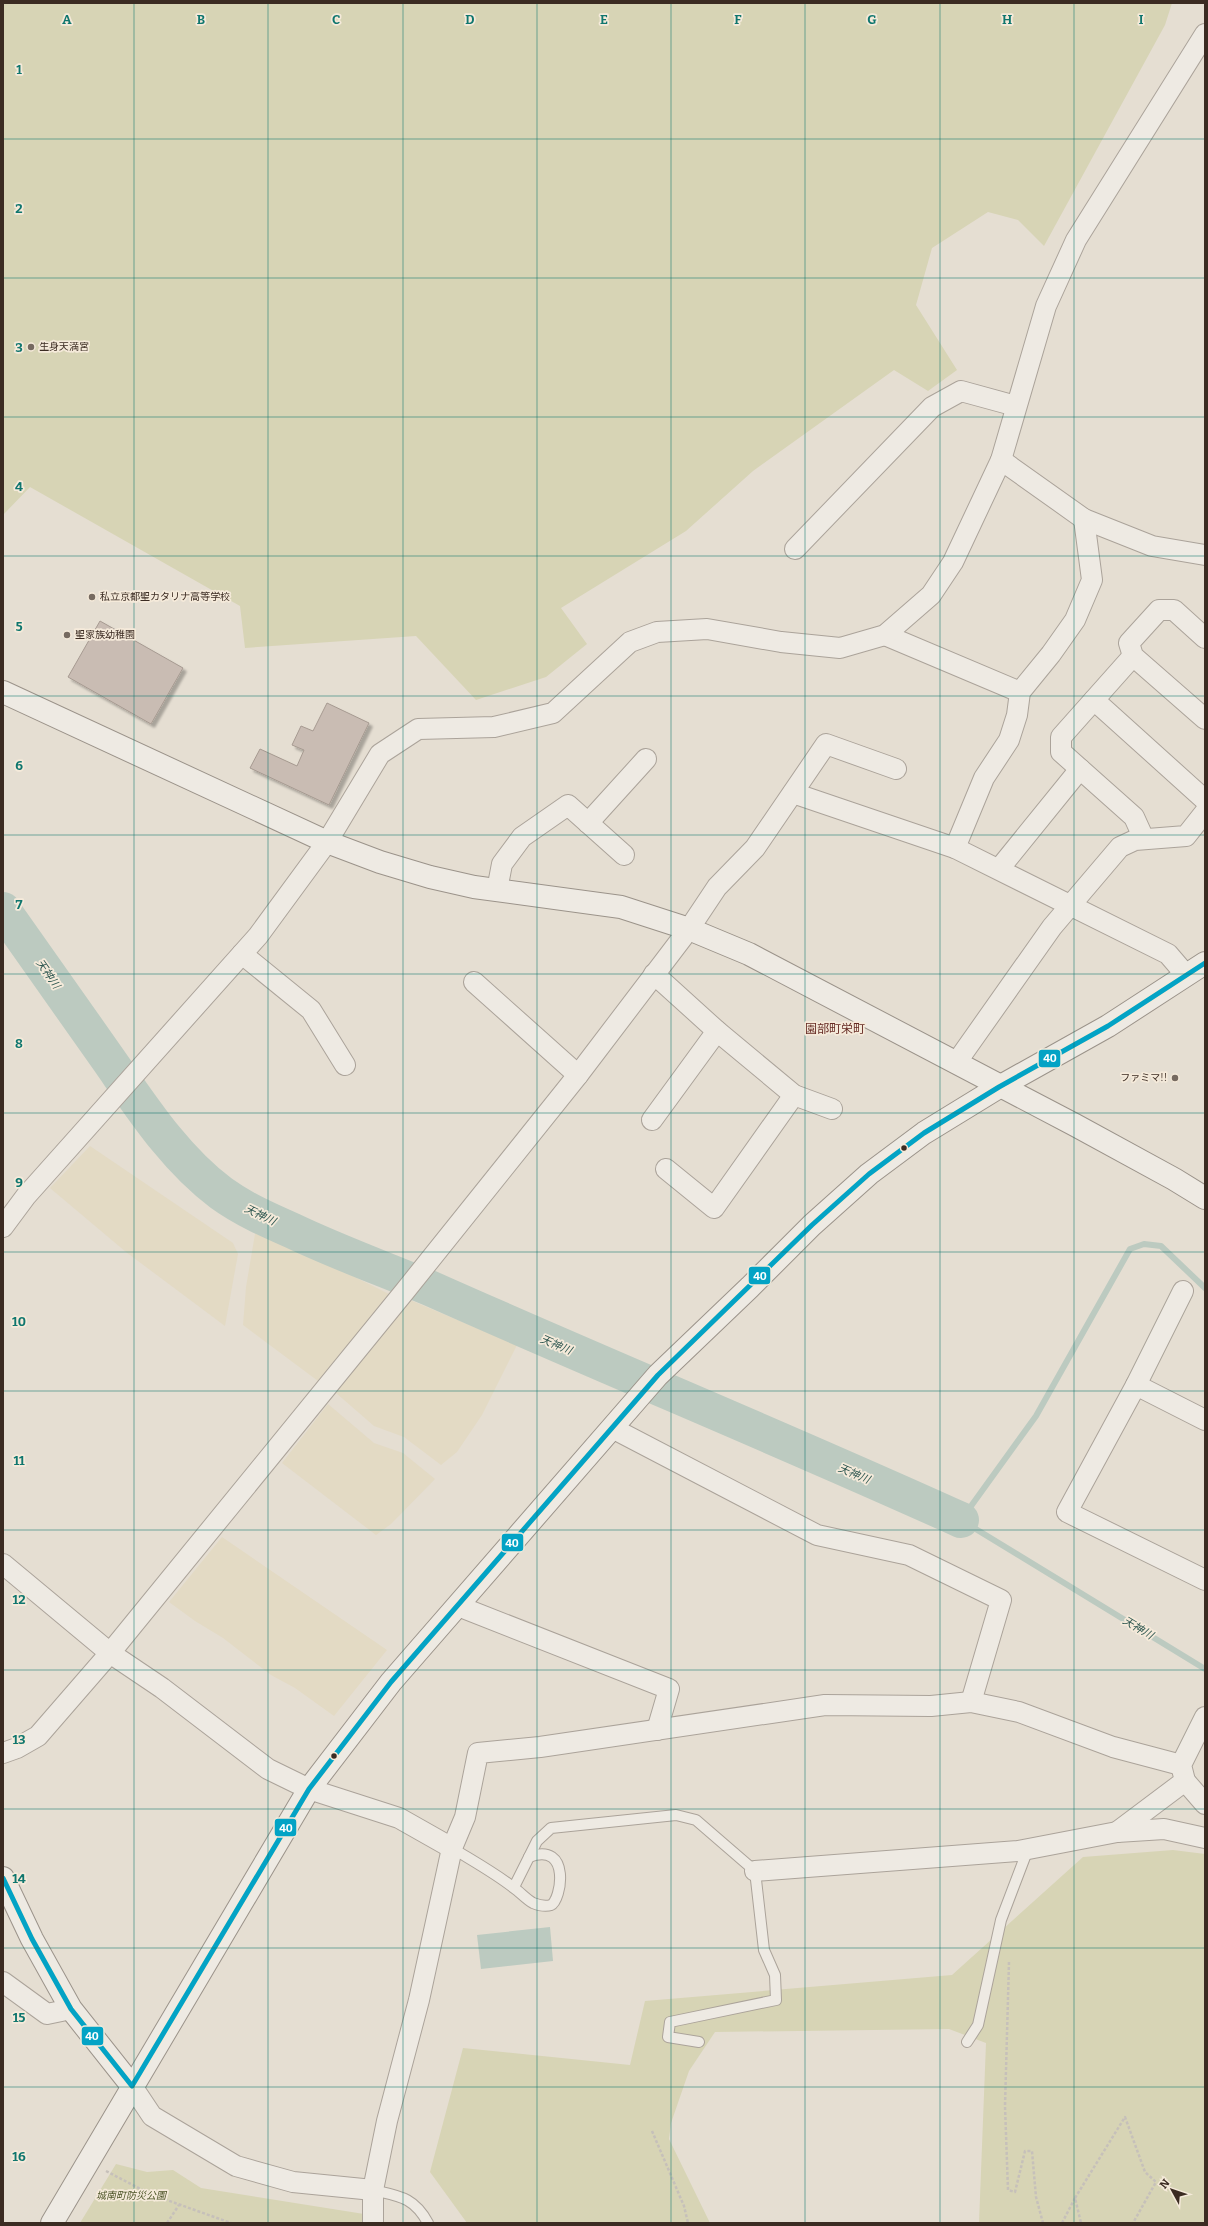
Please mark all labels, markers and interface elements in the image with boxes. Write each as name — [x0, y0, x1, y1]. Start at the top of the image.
text: A — [62, 12, 72, 27]
text: B — [197, 12, 205, 27]
text: C — [332, 12, 340, 27]
text: D — [465, 12, 475, 27]
text: E — [600, 12, 608, 27]
text: F — [734, 12, 742, 27]
text: G — [867, 12, 877, 27]
text: H — [1002, 12, 1012, 27]
text: I — [1139, 12, 1144, 27]
text: 1 — [16, 62, 22, 77]
text: 2 — [15, 201, 23, 216]
text: 3 — [15, 340, 23, 355]
place label: 生身天満宮 — [39, 341, 89, 353]
marker: 生身天満宮 — [26, 342, 36, 352]
text: 4 — [15, 479, 23, 494]
place label: 私立京都聖カタリナ高等学校 — [100, 591, 230, 603]
marker: 私立京都聖カタリナ高等学校 — [87, 592, 97, 602]
text: 5 — [15, 619, 23, 634]
place label: 聖家族幼稚園 — [75, 629, 135, 641]
marker: 聖家族幼稚園 — [62, 630, 72, 640]
text: 6 — [15, 758, 23, 773]
text: 7 — [16, 897, 23, 912]
water label: 天神川 — [33, 957, 63, 992]
district label: 園部町栄町 — [805, 1022, 865, 1036]
text: 8 — [15, 1036, 23, 1051]
line badge: 40 — [1038, 1049, 1061, 1068]
text: 40 — [1043, 1052, 1057, 1065]
place label: ファミマ!! — [1120, 1072, 1167, 1084]
marker: ファミマ!! — [1170, 1073, 1180, 1083]
unlabelled marker — [899, 1143, 909, 1153]
text: 9 — [15, 1175, 23, 1190]
water label: 天神川 — [242, 1202, 279, 1229]
line badge: 40 — [748, 1266, 771, 1285]
text: 40 — [753, 1270, 767, 1283]
text: 10 — [12, 1314, 26, 1329]
water label: 天神川 — [538, 1333, 575, 1358]
text: 11 — [13, 1453, 25, 1468]
water label: 天神川 — [836, 1462, 873, 1487]
line badge: 40 — [501, 1533, 524, 1552]
text: 40 — [505, 1537, 519, 1550]
text: 12 — [13, 1592, 25, 1607]
water label: 天神川 — [1121, 1614, 1156, 1643]
text: 13 — [12, 1732, 26, 1747]
unlabelled marker — [329, 1751, 339, 1761]
line badge: 40 — [274, 1818, 297, 1837]
text: 40 — [279, 1822, 293, 1835]
text: 14 — [12, 1871, 26, 1886]
text: 15 — [13, 2010, 25, 2025]
line badge: 40 — [81, 2026, 104, 2046]
text: 40 — [85, 2030, 99, 2043]
text: 16 — [12, 2149, 26, 2164]
north arrow — [1152, 2170, 1192, 2210]
text: N — [1157, 2176, 1173, 2191]
park label: 城南町防災公園 — [96, 2190, 168, 2202]

